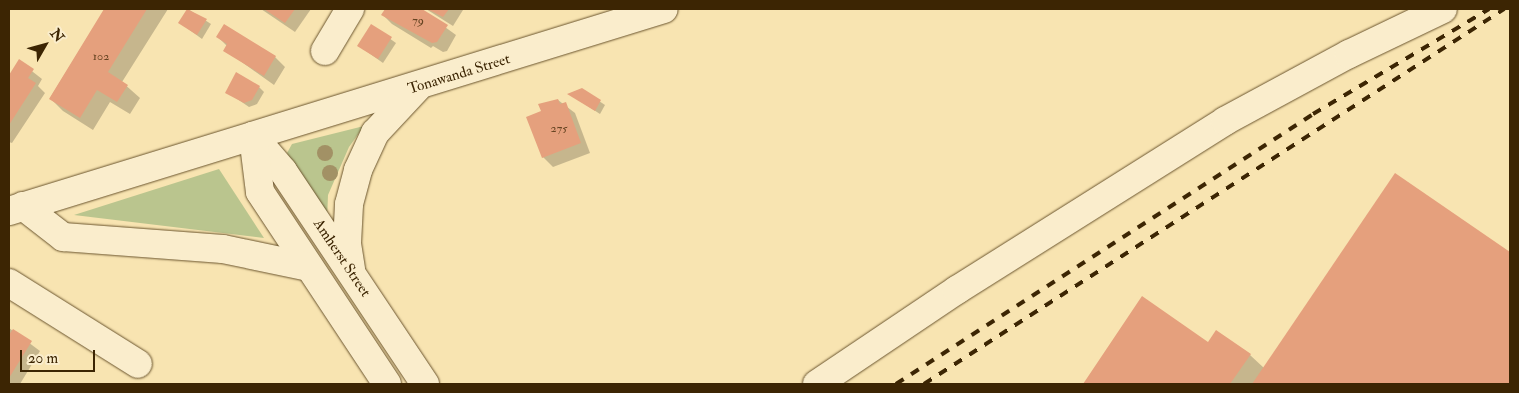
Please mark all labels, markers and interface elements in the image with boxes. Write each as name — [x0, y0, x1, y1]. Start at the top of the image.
house number: 79 — [412, 14, 424, 28]
north arrow — [20, 20, 70, 70]
text: N — [47, 25, 68, 46]
house number: 102 — [93, 50, 109, 64]
street label: Tonawanda Street — [406, 50, 512, 98]
house number: 275 — [551, 122, 567, 136]
street label: Amherst Street — [309, 216, 375, 300]
scale bar — [22, 340, 98, 372]
text: 20 m — [28, 349, 58, 368]

